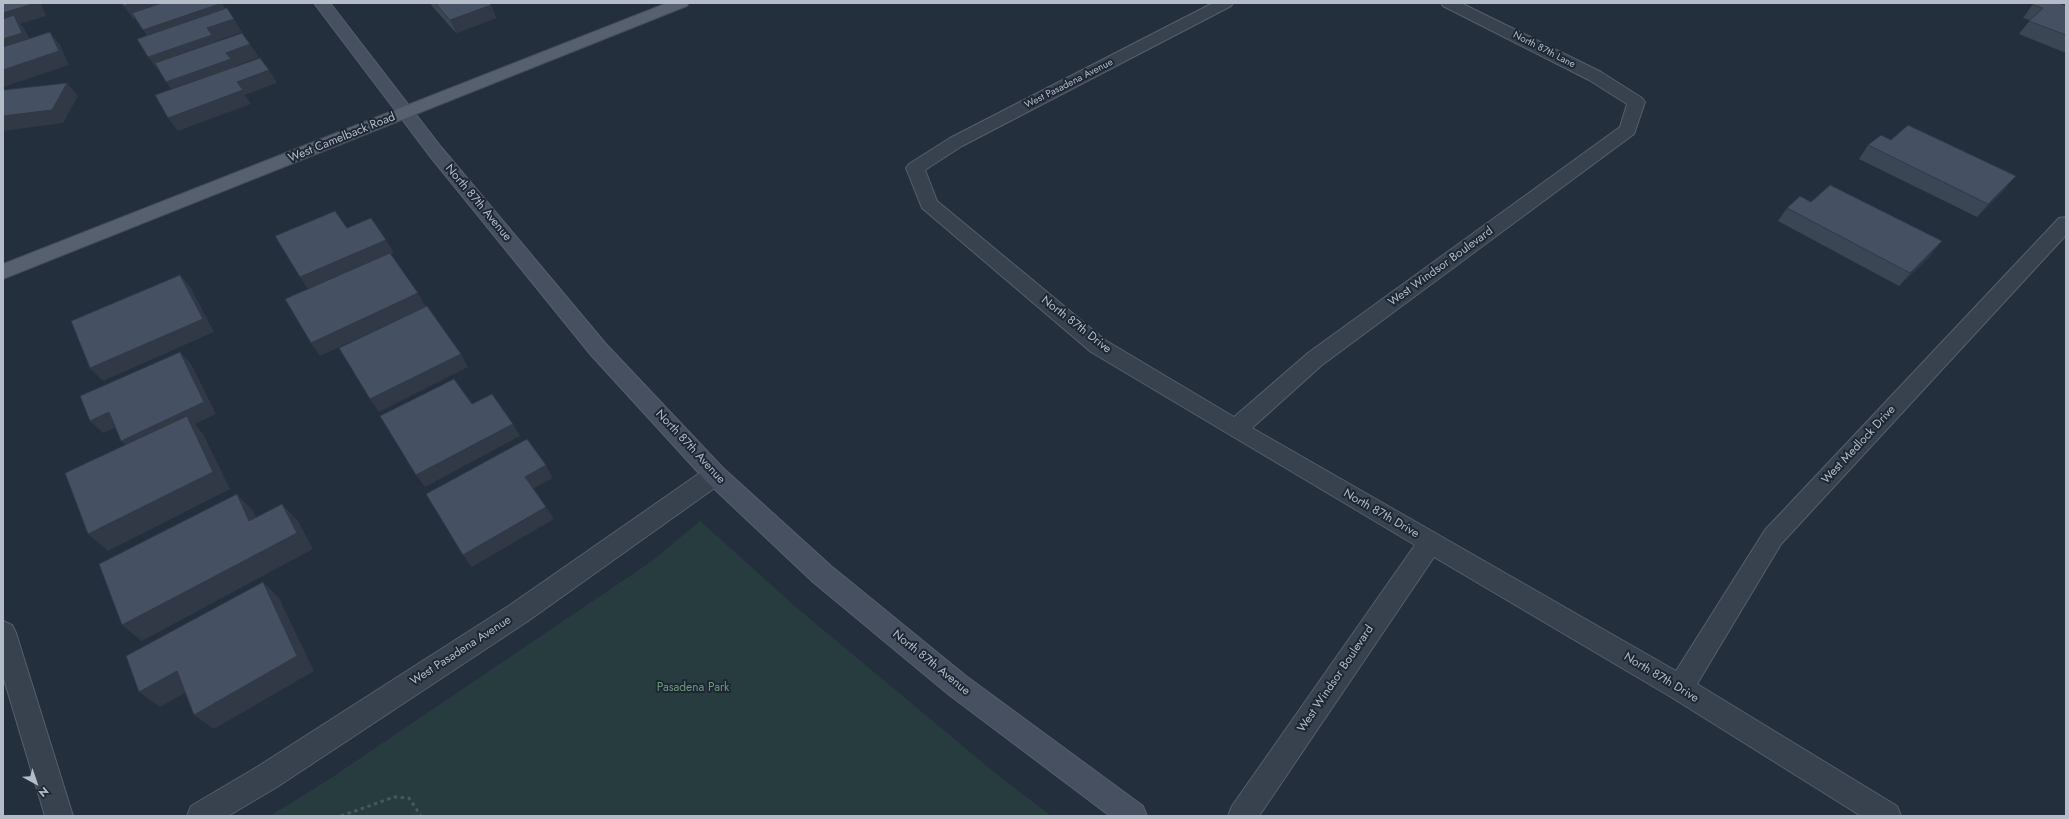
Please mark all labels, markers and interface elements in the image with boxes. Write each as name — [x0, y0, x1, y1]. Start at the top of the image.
street label: North 87th Lane — [1511, 29, 1577, 71]
street label: West Pasadena Avenue — [1023, 57, 1115, 111]
street label: West Camelback Road — [287, 110, 397, 166]
street label: North 87th Avenue — [442, 162, 514, 244]
street label: West Windsor Boulevard — [1386, 224, 1496, 310]
street label: North 87th Drive — [1038, 293, 1114, 357]
street label: West Medlock Drive — [1819, 403, 1899, 487]
street label: North 87th Avenue — [652, 407, 728, 487]
street label: North 87th Drive — [1341, 487, 1421, 541]
street label: West Pasadena Avenue — [408, 613, 514, 689]
street label: West Windsor Boulevard — [1295, 623, 1377, 735]
street label: North 87th Avenue — [889, 627, 973, 699]
street label: North 87th Drive — [1621, 650, 1701, 706]
park label: Pasadena Park — [657, 681, 729, 695]
north arrow — [16, 763, 56, 803]
text: N — [35, 783, 52, 801]

